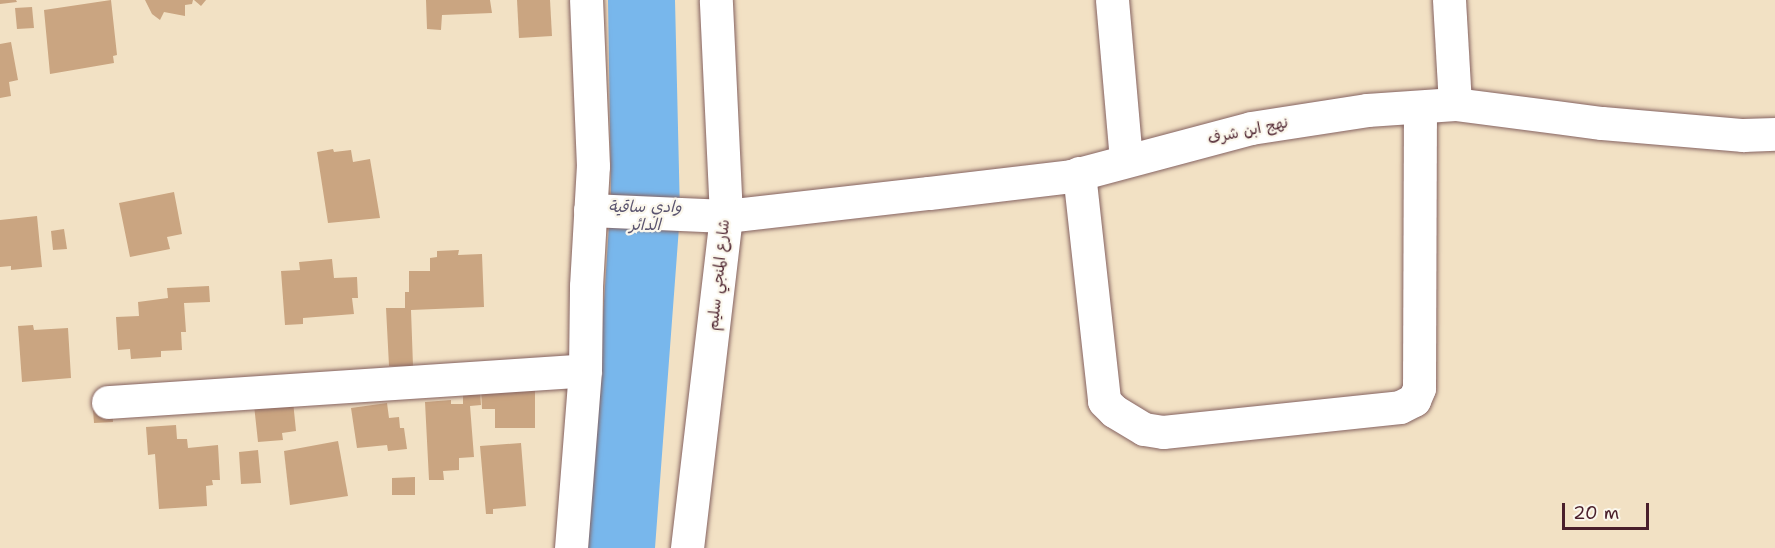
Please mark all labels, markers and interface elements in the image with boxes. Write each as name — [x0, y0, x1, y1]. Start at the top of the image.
street label: نهج ابن شرف — [1206, 114, 1290, 148]
water label: وادي ساقية الدائر — [608, 197, 682, 235]
street label: شارع المنجي سليم — [704, 219, 734, 331]
scale bar — [1565, 491, 1652, 529]
text: 20 m — [1573, 501, 1619, 525]

